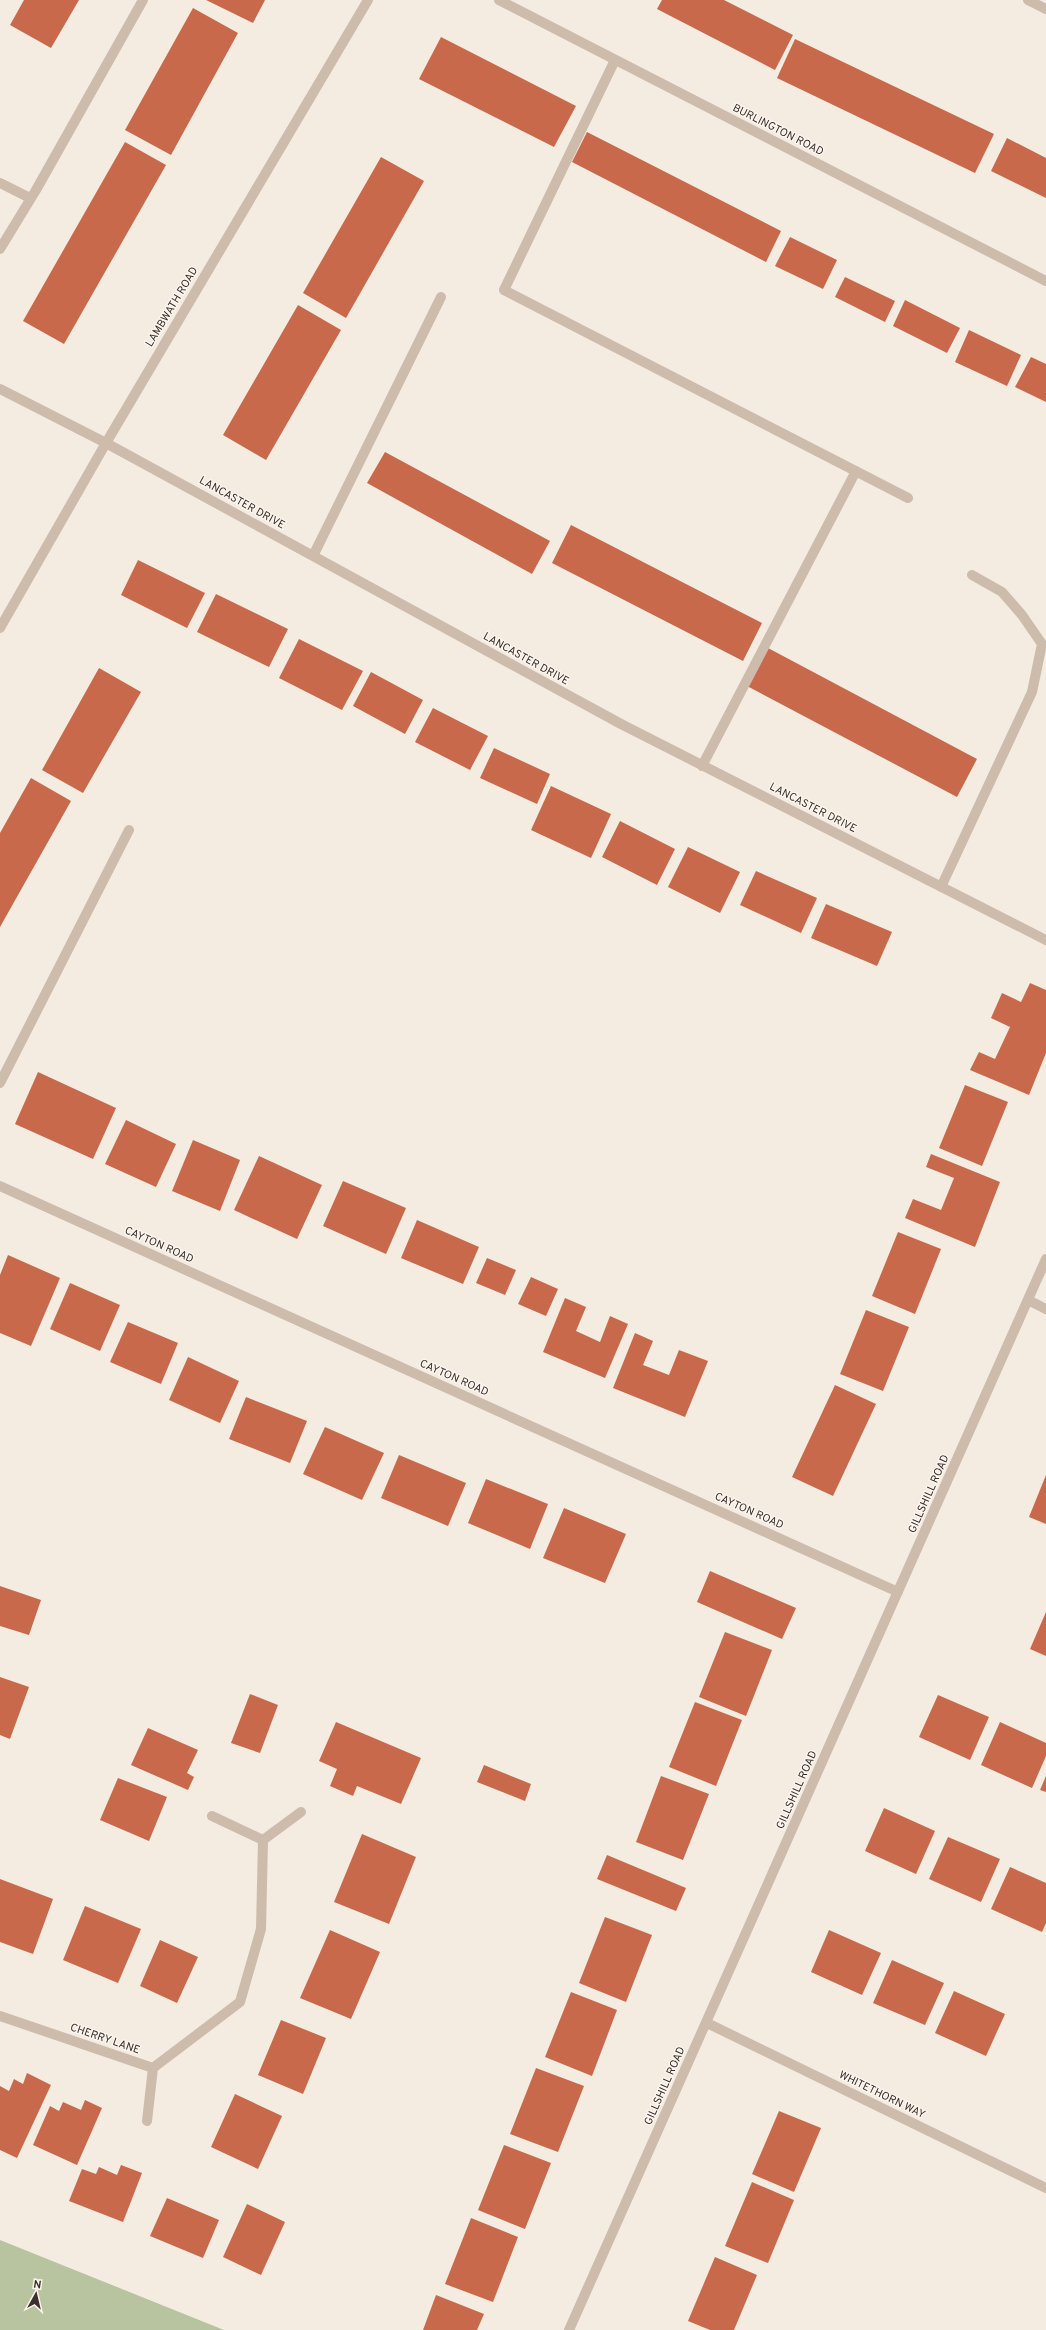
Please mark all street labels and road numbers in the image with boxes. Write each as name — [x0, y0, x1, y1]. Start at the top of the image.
street label: BURLINGTON ROAD — [730, 101, 826, 159]
street label: LAMBWATH ROAD — [143, 265, 201, 349]
street label: LANCASTER DRIVE — [197, 474, 287, 532]
street label: LANCASTER DRIVE — [481, 630, 571, 688]
street label: LANCASTER DRIVE — [767, 780, 859, 836]
street label: CAYTON ROAD — [122, 1224, 196, 1266]
street label: CAYTON ROAD — [417, 1357, 491, 1399]
street label: GILLSHILL ROAD — [905, 1453, 953, 1535]
street label: CAYTON ROAD — [712, 1490, 786, 1532]
street label: GILLSHILL ROAD — [773, 1749, 821, 1831]
street label: CHERRY LANE — [68, 2021, 142, 2057]
street label: GILLSHILL ROAD — [641, 2045, 689, 2127]
street label: WHITETHORN WAY — [836, 2068, 928, 2122]

